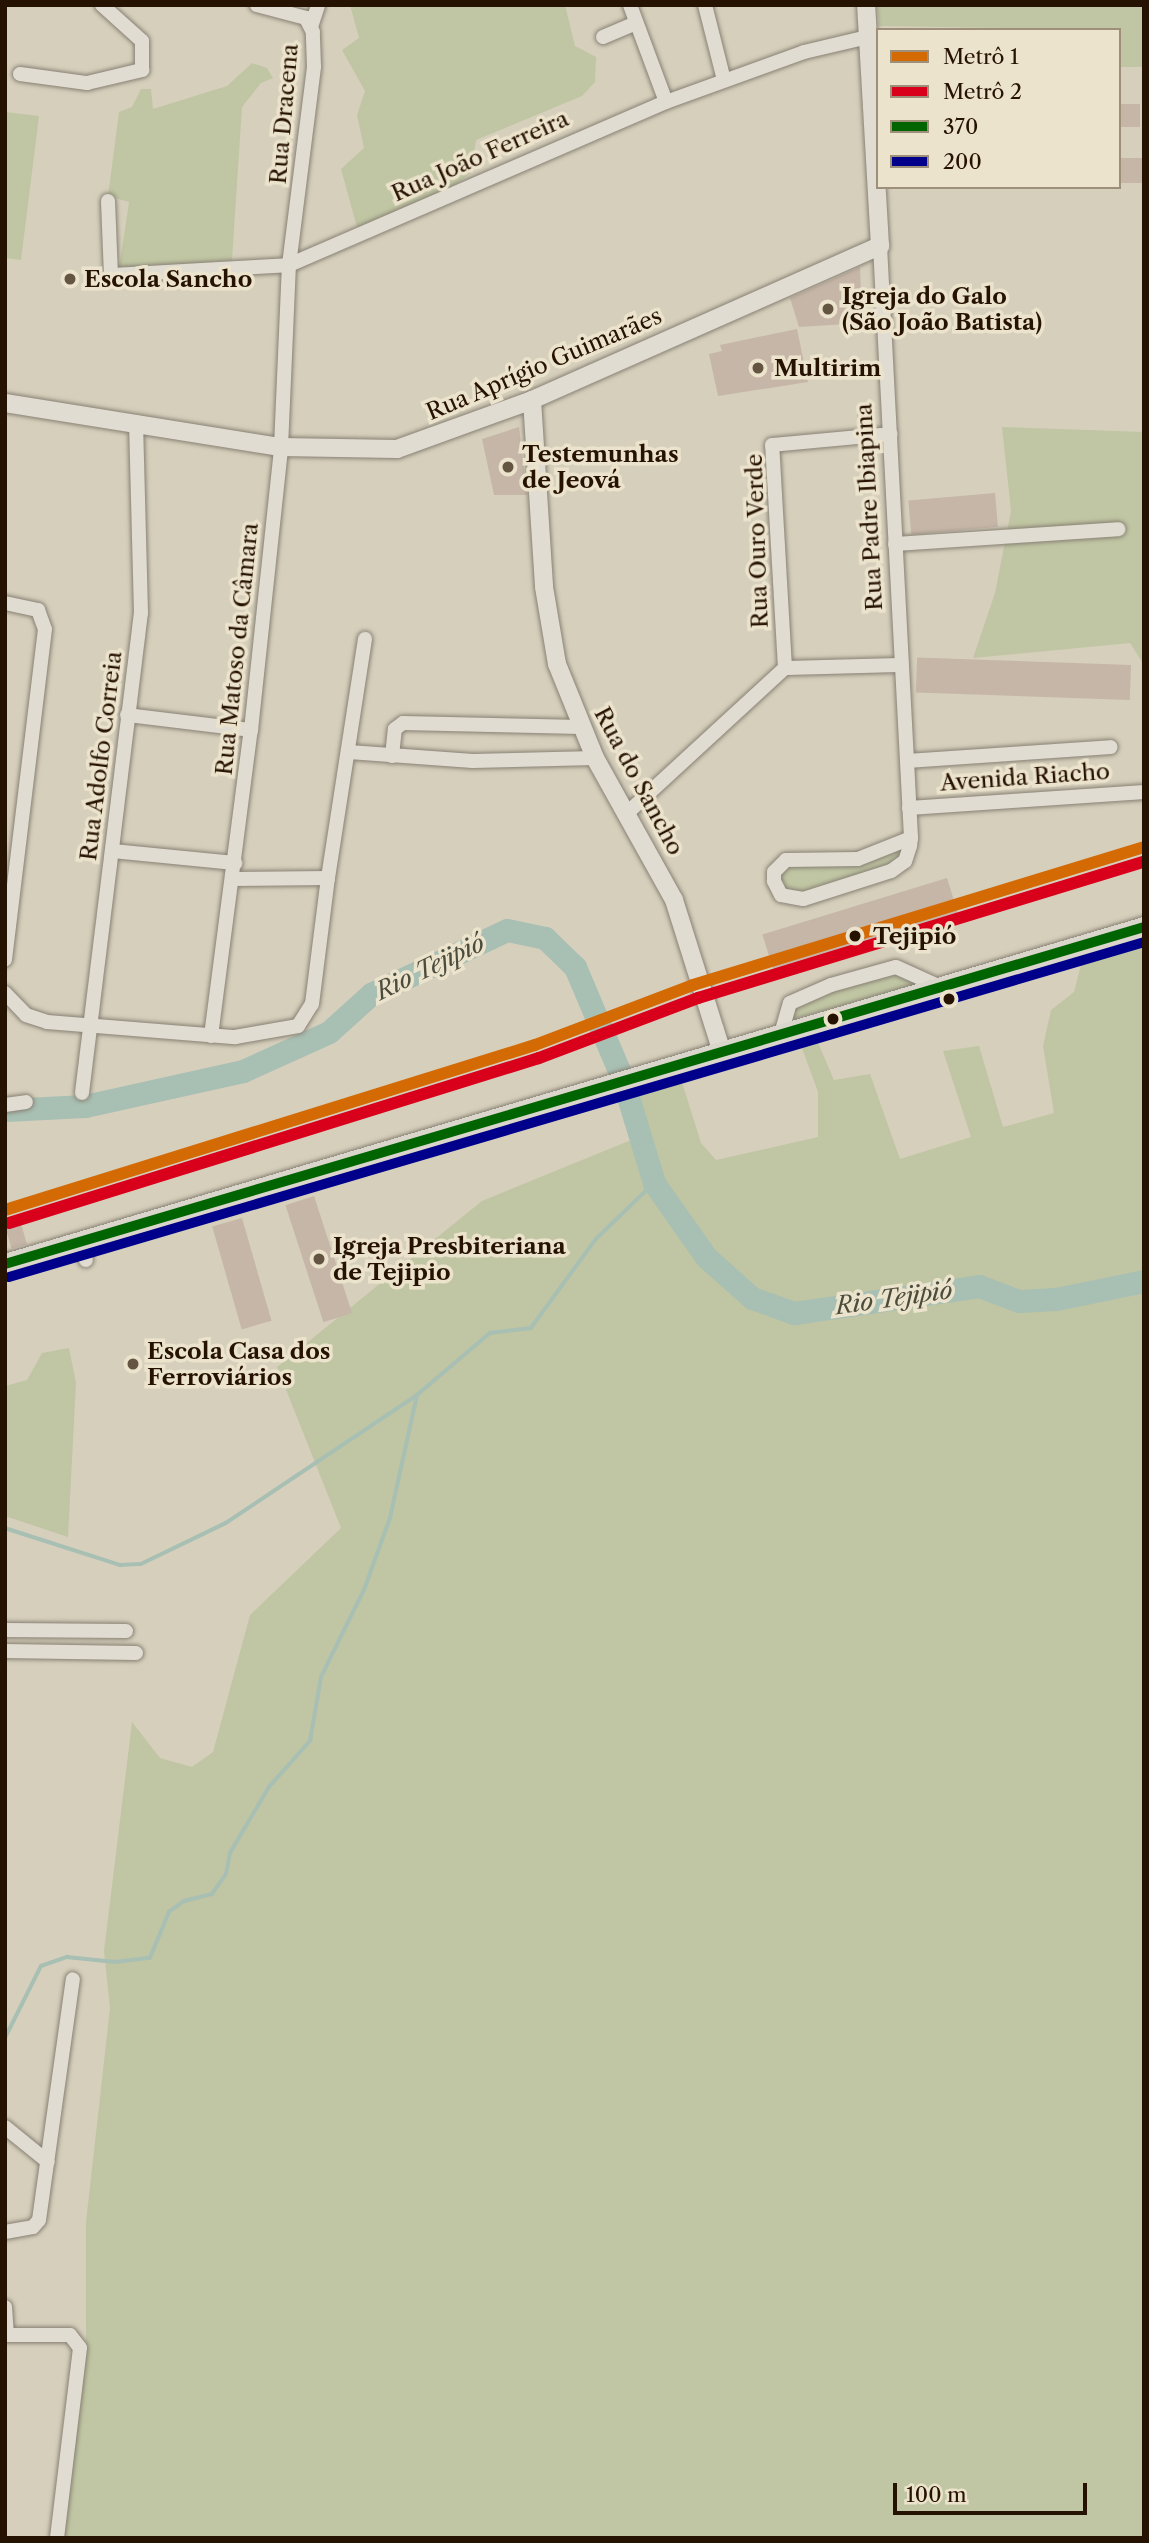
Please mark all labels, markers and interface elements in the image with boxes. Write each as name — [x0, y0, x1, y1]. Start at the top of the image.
legend — [876, 28, 1121, 189]
street label: Rua Dracena — [264, 43, 304, 185]
text: Metrô 1 — [943, 44, 1019, 69]
text: Metrô 2 — [943, 79, 1022, 104]
street label: Rua João Ferreira — [387, 105, 573, 207]
text: 370 — [943, 114, 978, 139]
text: 200 — [943, 149, 982, 174]
place label: Escola Sancho — [84, 265, 253, 293]
marker: Escola Sancho — [62, 271, 78, 287]
place label: Igreja do Galo (São João Batista) — [842, 282, 1042, 336]
marker: Igreja do Galo (São João Batista) — [820, 301, 836, 317]
street label: Rua Aprígio Guimarães — [422, 302, 666, 426]
place label: Multirim — [774, 354, 881, 382]
marker: Multirim — [748, 358, 768, 378]
street label: Rua Padre Ibiapina — [850, 402, 888, 612]
place label: Testemunhas de Jeová — [522, 440, 679, 494]
street label: Rua Ouro Verde — [740, 453, 774, 629]
marker: Testemunhas de Jeová — [500, 459, 516, 475]
street label: Rua Matoso da Câmara — [210, 521, 264, 777]
street label: Rua Adolfo Correia — [74, 649, 128, 863]
street label: Rua do Sancho — [588, 702, 690, 860]
street label: Avenida Riacho — [939, 757, 1111, 797]
place label: Tejipió — [873, 922, 956, 950]
marker: Tejipió — [843, 924, 867, 948]
water label: Rio Tejipió — [371, 928, 489, 1006]
unlabelled marker — [942, 992, 956, 1006]
unlabelled marker — [826, 1012, 840, 1026]
place label: Igreja Presbiteriana de Tejipio — [333, 1232, 566, 1286]
marker: Igreja Presbiteriana de Tejipio — [311, 1251, 327, 1267]
water label: Rio Tejipió — [834, 1276, 954, 1320]
place label: Escola Casa dos Ferroviários — [147, 1337, 331, 1391]
marker: Escola Casa dos Ferroviários — [125, 1356, 141, 1372]
scale bar — [897, 2470, 1091, 2514]
text: 100 m — [906, 2482, 967, 2507]

